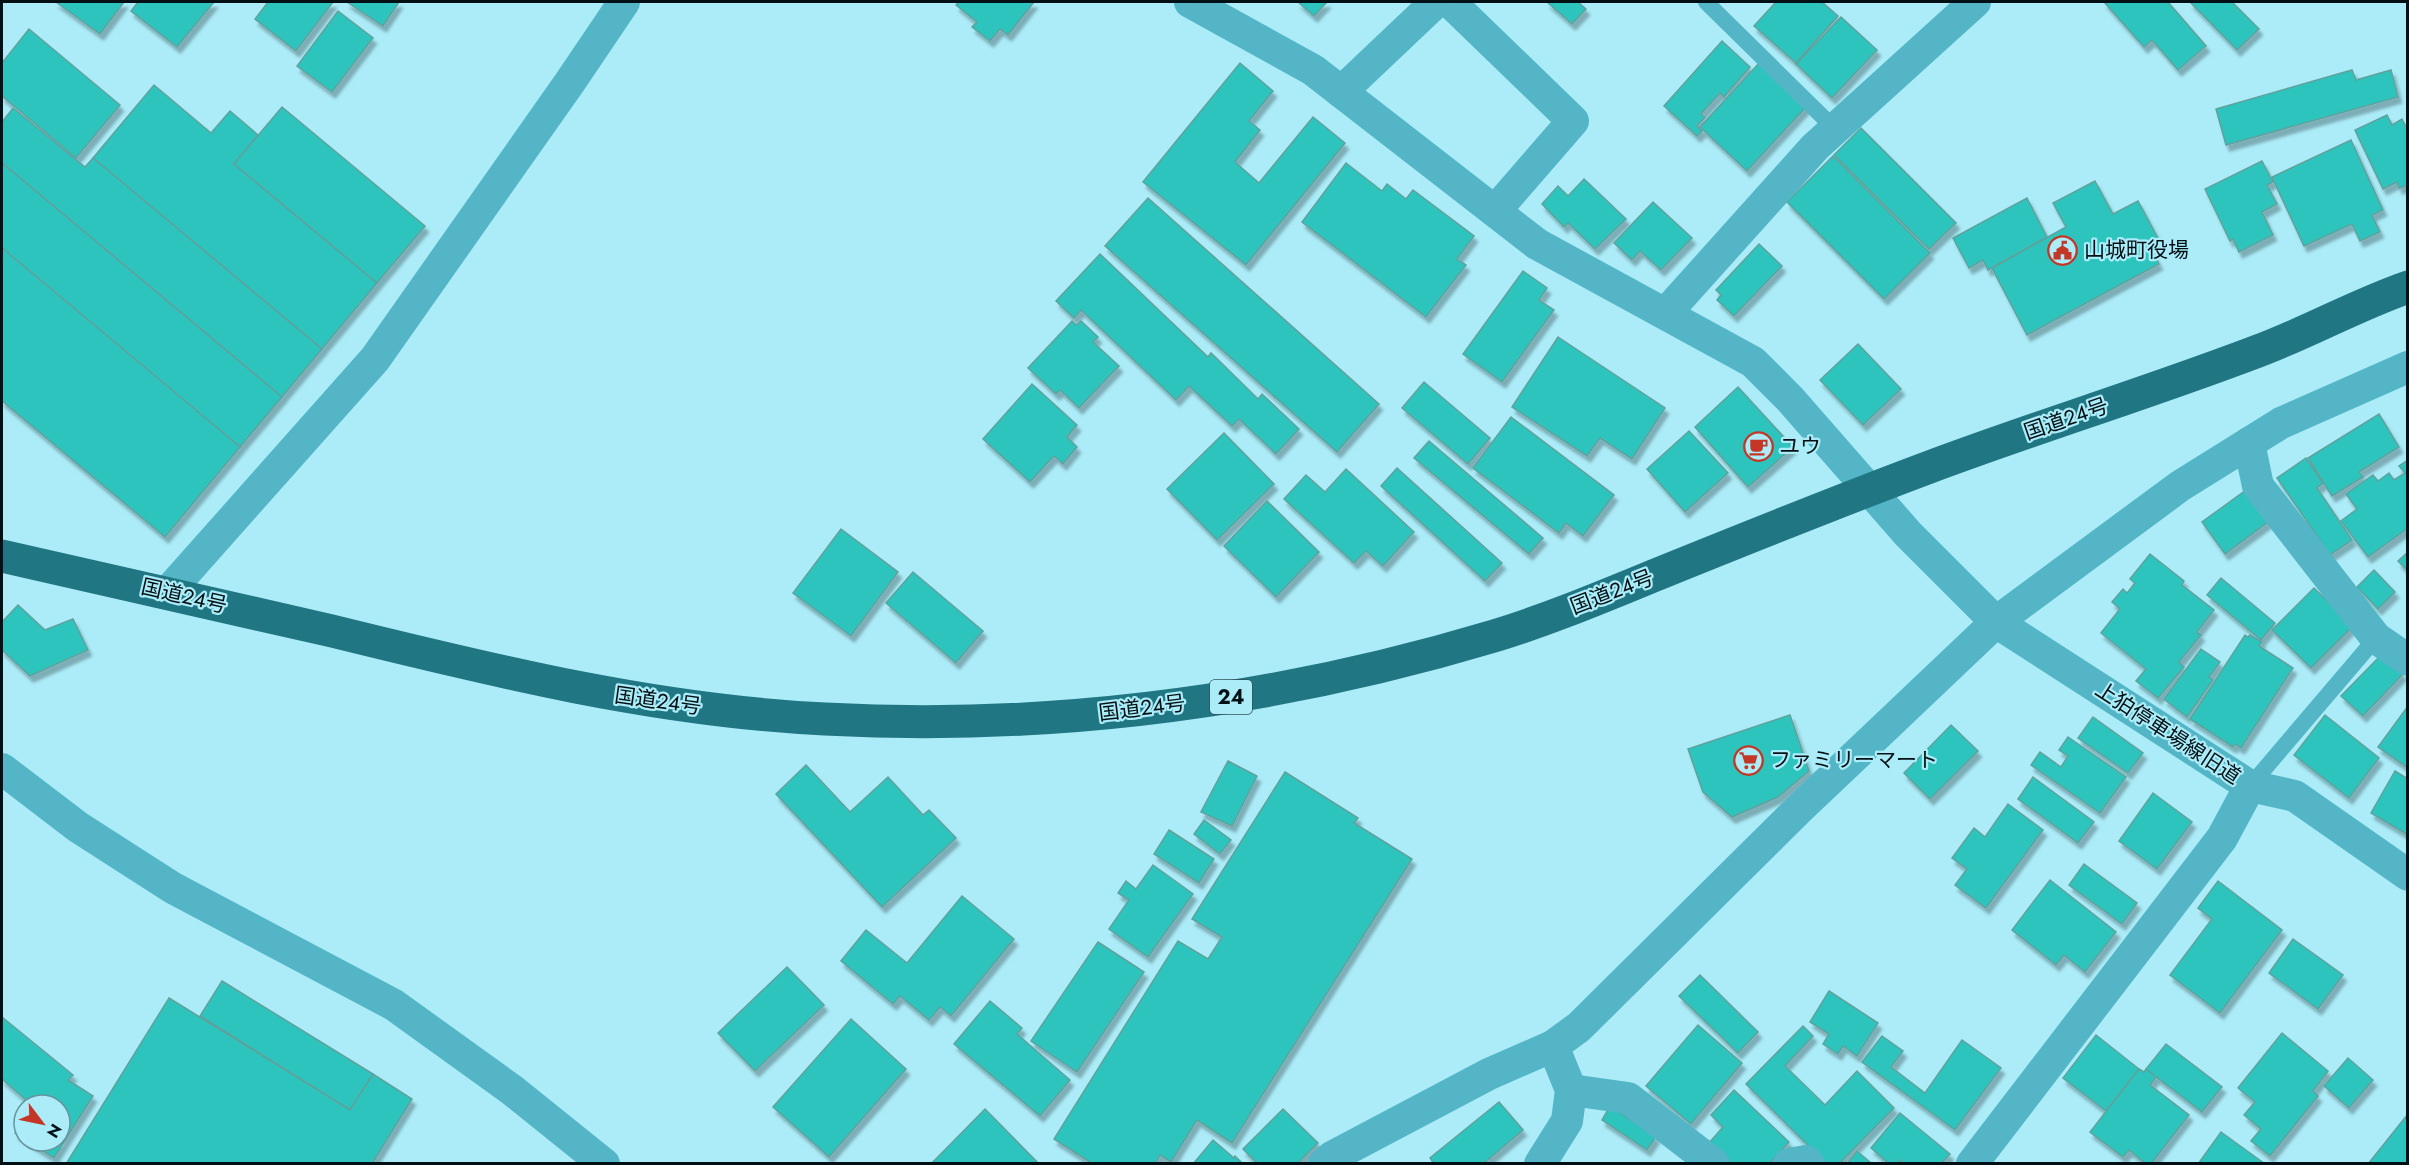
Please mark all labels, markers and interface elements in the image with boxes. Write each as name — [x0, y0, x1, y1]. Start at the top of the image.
public building icon: 山城町役場 — [2047, 234, 2079, 266]
place label: 山城町役場 — [2084, 235, 2189, 265]
street label: 国道24号 — [2020, 391, 2112, 447]
cafe icon: ユウ — [1742, 430, 1774, 462]
place label: ユウ — [1779, 431, 1821, 461]
street label: 国道24号 — [1566, 562, 1658, 622]
street label: 国道24号 — [138, 572, 230, 620]
street label: 上狛停車場線旧道 — [2089, 675, 2247, 791]
street label: 国道24号 — [613, 680, 703, 722]
road number: 24 — [1210, 680, 1252, 714]
street label: 国道24号 — [1097, 688, 1187, 728]
supermarket icon: ファミリーマート — [1733, 744, 1765, 776]
place label: ファミリーマート — [1770, 745, 1938, 775]
north arrow — [12, 1093, 72, 1153]
text: N — [41, 1119, 67, 1142]

